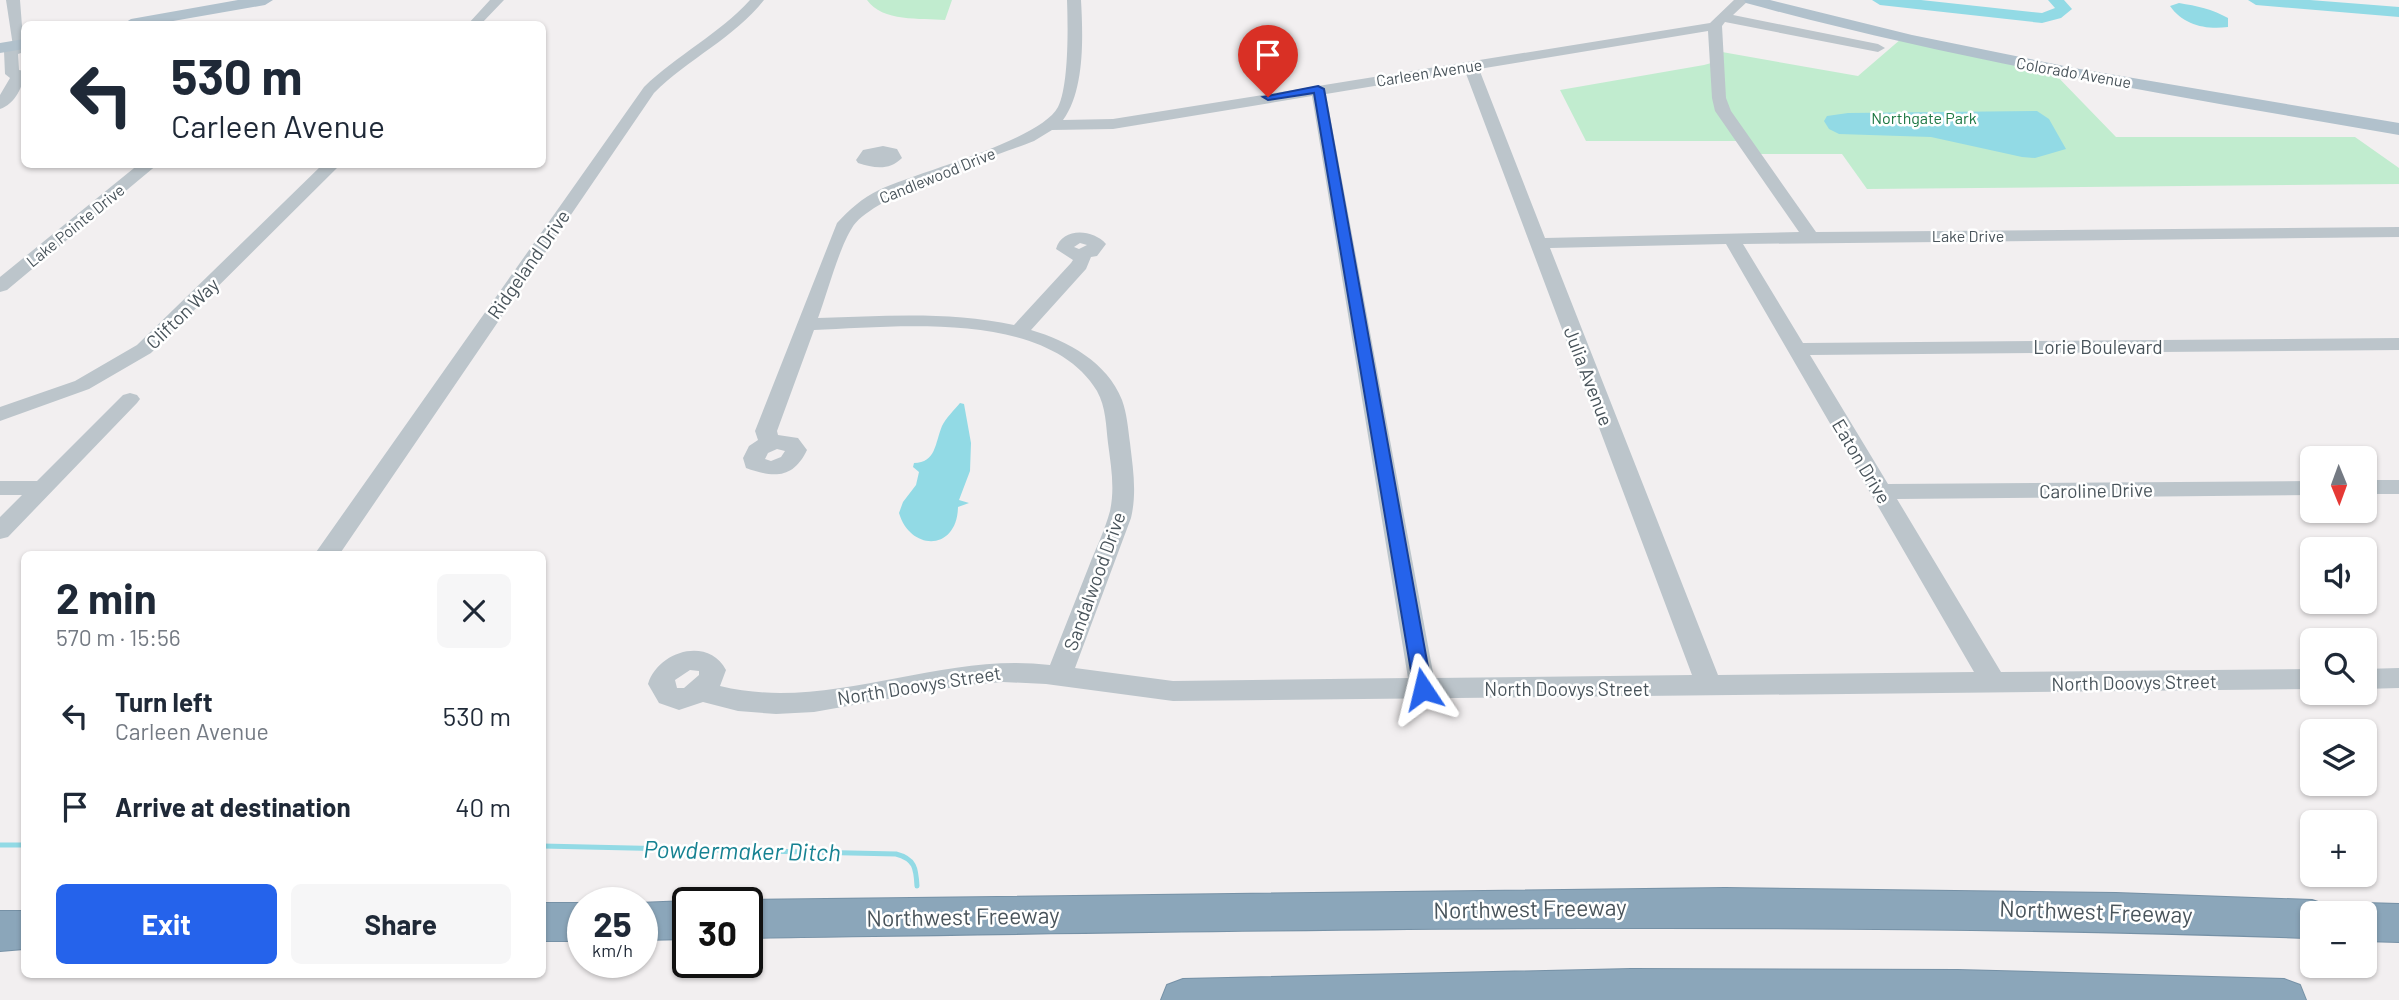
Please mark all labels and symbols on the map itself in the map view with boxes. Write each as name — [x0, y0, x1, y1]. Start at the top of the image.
pin — [1238, 25, 1298, 97]
street label: Colorado Avenue — [2015, 53, 2133, 91]
street label: Carleen Avenue — [1375, 54, 1483, 90]
park label: Northgate Park — [1871, 108, 1977, 127]
street label: Candlewood Drive — [876, 143, 998, 207]
street label: Lake Pointe Drive — [22, 180, 128, 270]
street label: Ridgeland Drive — [482, 205, 574, 323]
street label: Lake Drive — [1932, 226, 2004, 245]
street label: Clifton Way — [141, 272, 223, 353]
street label: Julia Avenue — [1560, 323, 1618, 429]
street label: Lorie Boulevard — [2033, 335, 2163, 358]
street label: Eaton Drive — [1828, 415, 1896, 507]
north arrow — [2300, 446, 2376, 523]
street label: Caroline Drive — [2039, 478, 2153, 502]
street label: Sandalwood Drive — [1058, 509, 1130, 653]
position arrow — [1386, 652, 1460, 726]
street label: North Doovys Street — [836, 661, 1002, 709]
street label: North Doovys Street — [2051, 669, 2217, 695]
street label: North Doovys Street — [1484, 677, 1650, 700]
water label: Powdermaker Ditch — [643, 834, 841, 866]
speed limit sign: 30 — [672, 887, 763, 978]
street label: Northwest Freeway — [1433, 892, 1627, 924]
street label: Northwest Freeway — [1999, 894, 2194, 928]
street label: Northwest Freeway — [866, 900, 1060, 932]

